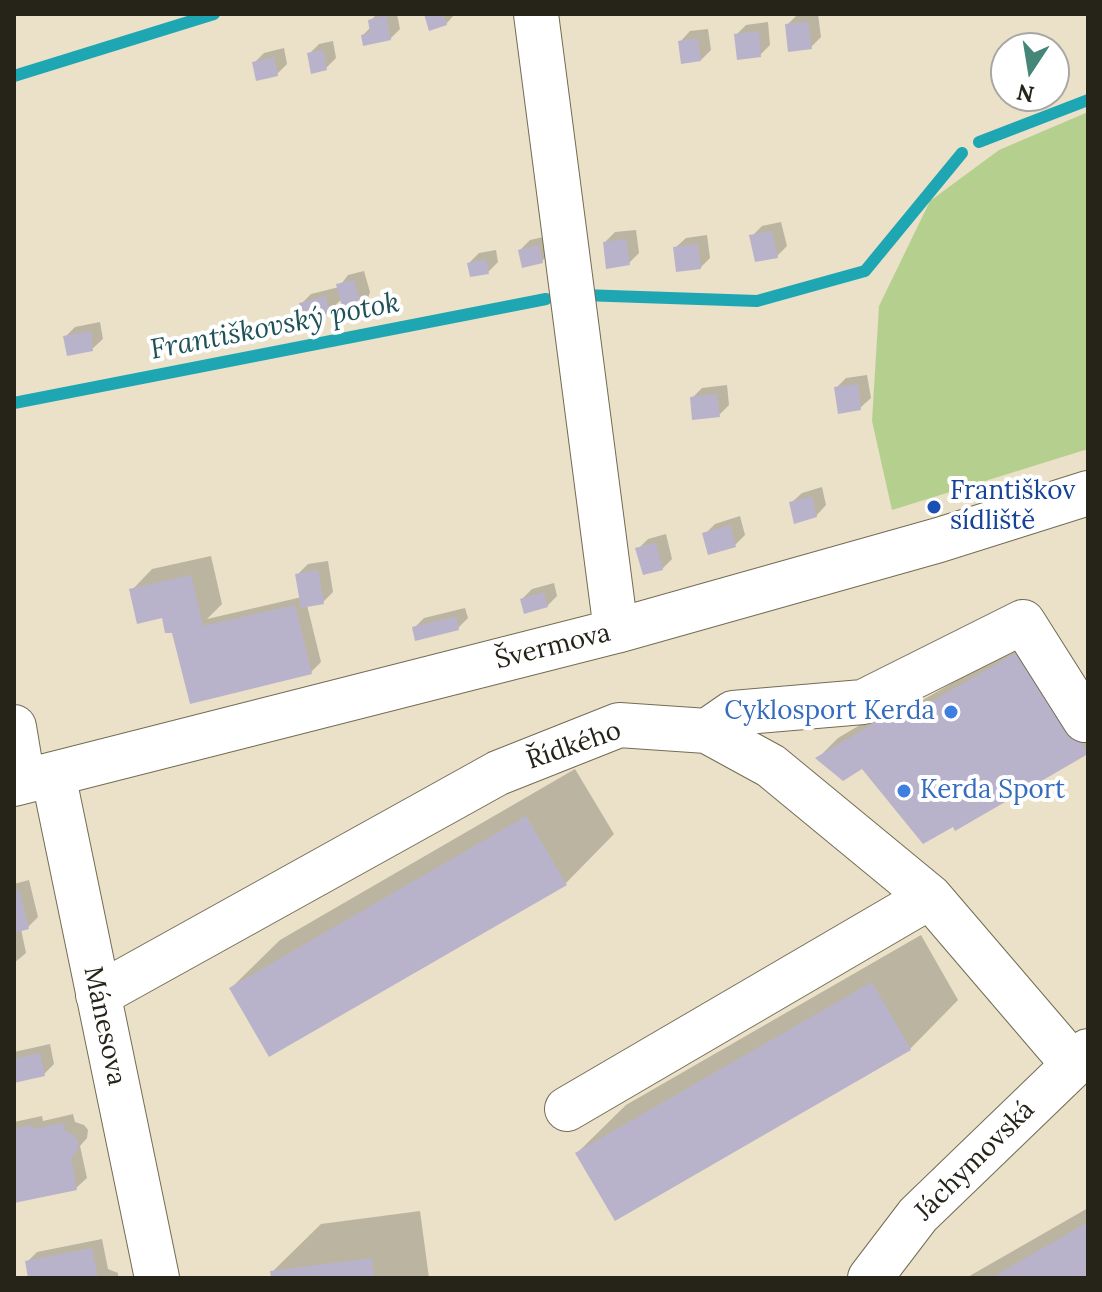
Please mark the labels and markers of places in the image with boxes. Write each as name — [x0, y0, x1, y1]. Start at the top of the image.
place label: Františkov sídliště — [950, 476, 1075, 538]
marker: Františkov sídliště — [925, 498, 943, 516]
place label: Cyklosport Kerda — [724, 696, 935, 728]
marker: Cyklosport Kerda — [942, 703, 960, 721]
place label: Kerda Sport — [920, 775, 1065, 807]
marker: Kerda Sport — [895, 782, 913, 800]

